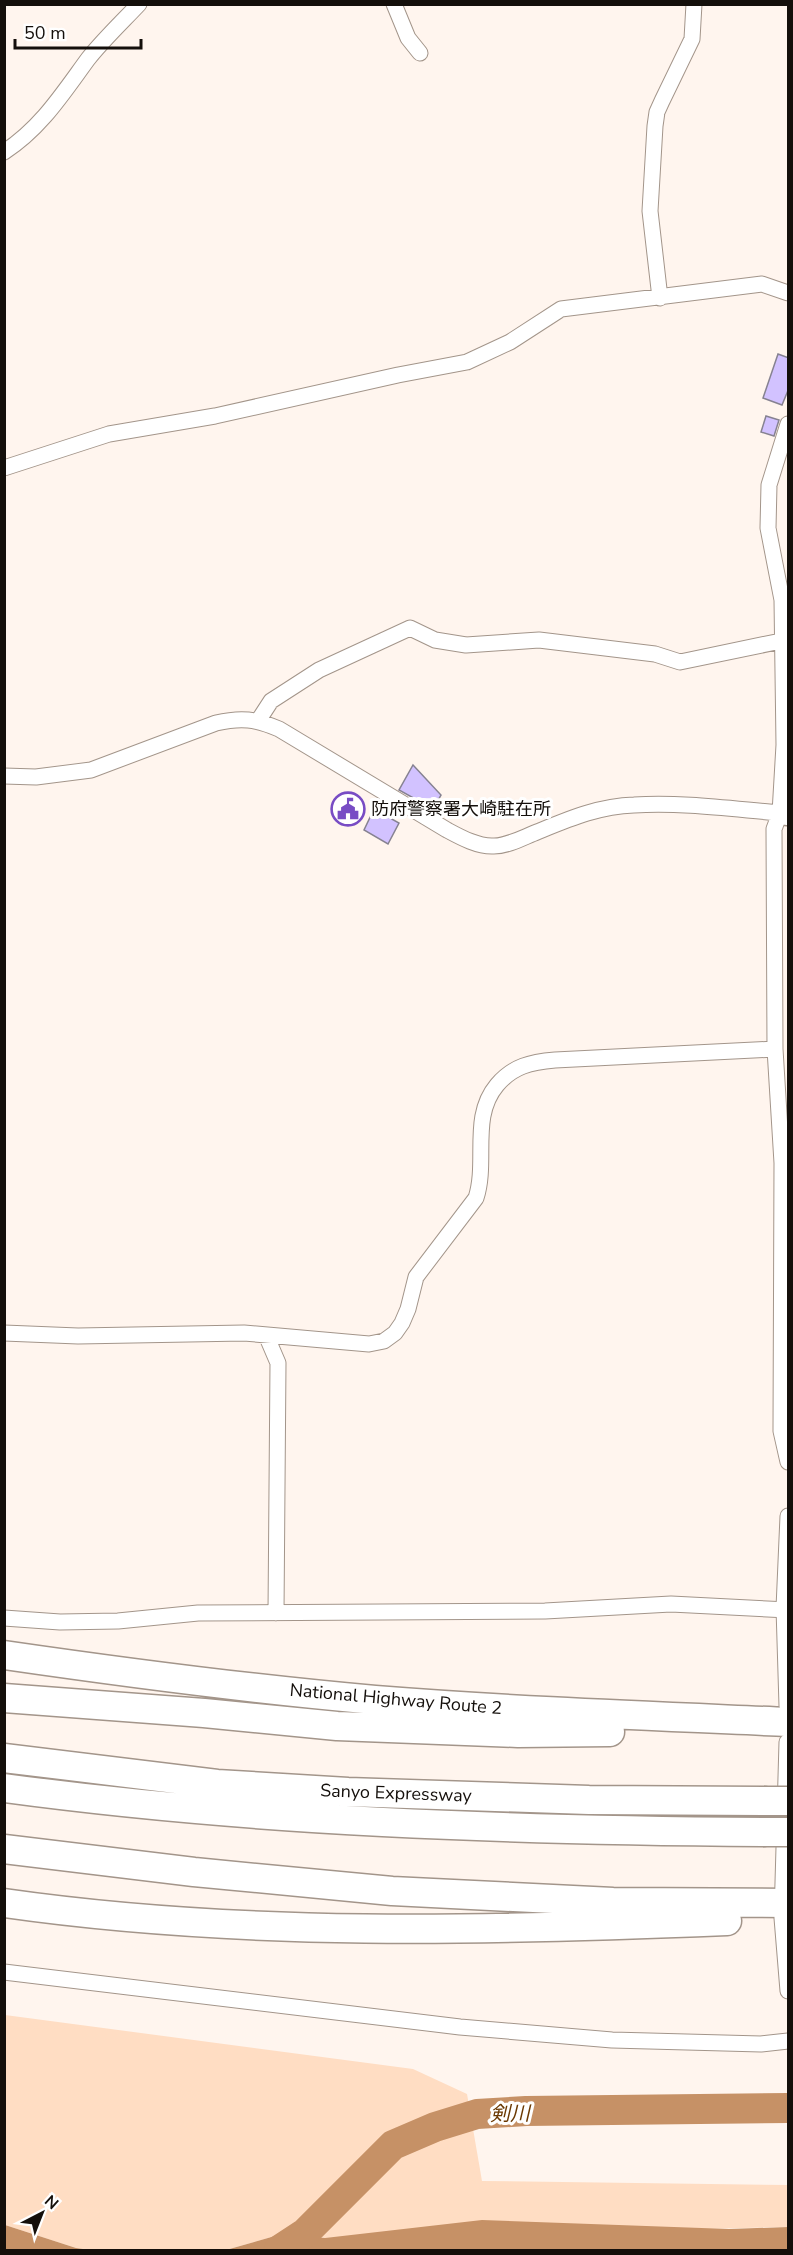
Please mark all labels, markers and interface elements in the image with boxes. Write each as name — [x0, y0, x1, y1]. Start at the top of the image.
scale bar — [15, 12, 141, 50]
text: 50 m — [24, 21, 66, 45]
public building icon: 防府警察署大崎駐在所 — [330, 791, 366, 827]
place label: 防府警察署大崎駐在所 — [371, 797, 551, 821]
street label: National Highway Route 2 — [289, 1678, 503, 1720]
street label: Sanyo Expressway — [320, 1778, 473, 1808]
water label: 剣川 — [490, 2100, 532, 2128]
north arrow — [12, 2183, 72, 2243]
text: N — [40, 2190, 63, 2215]

